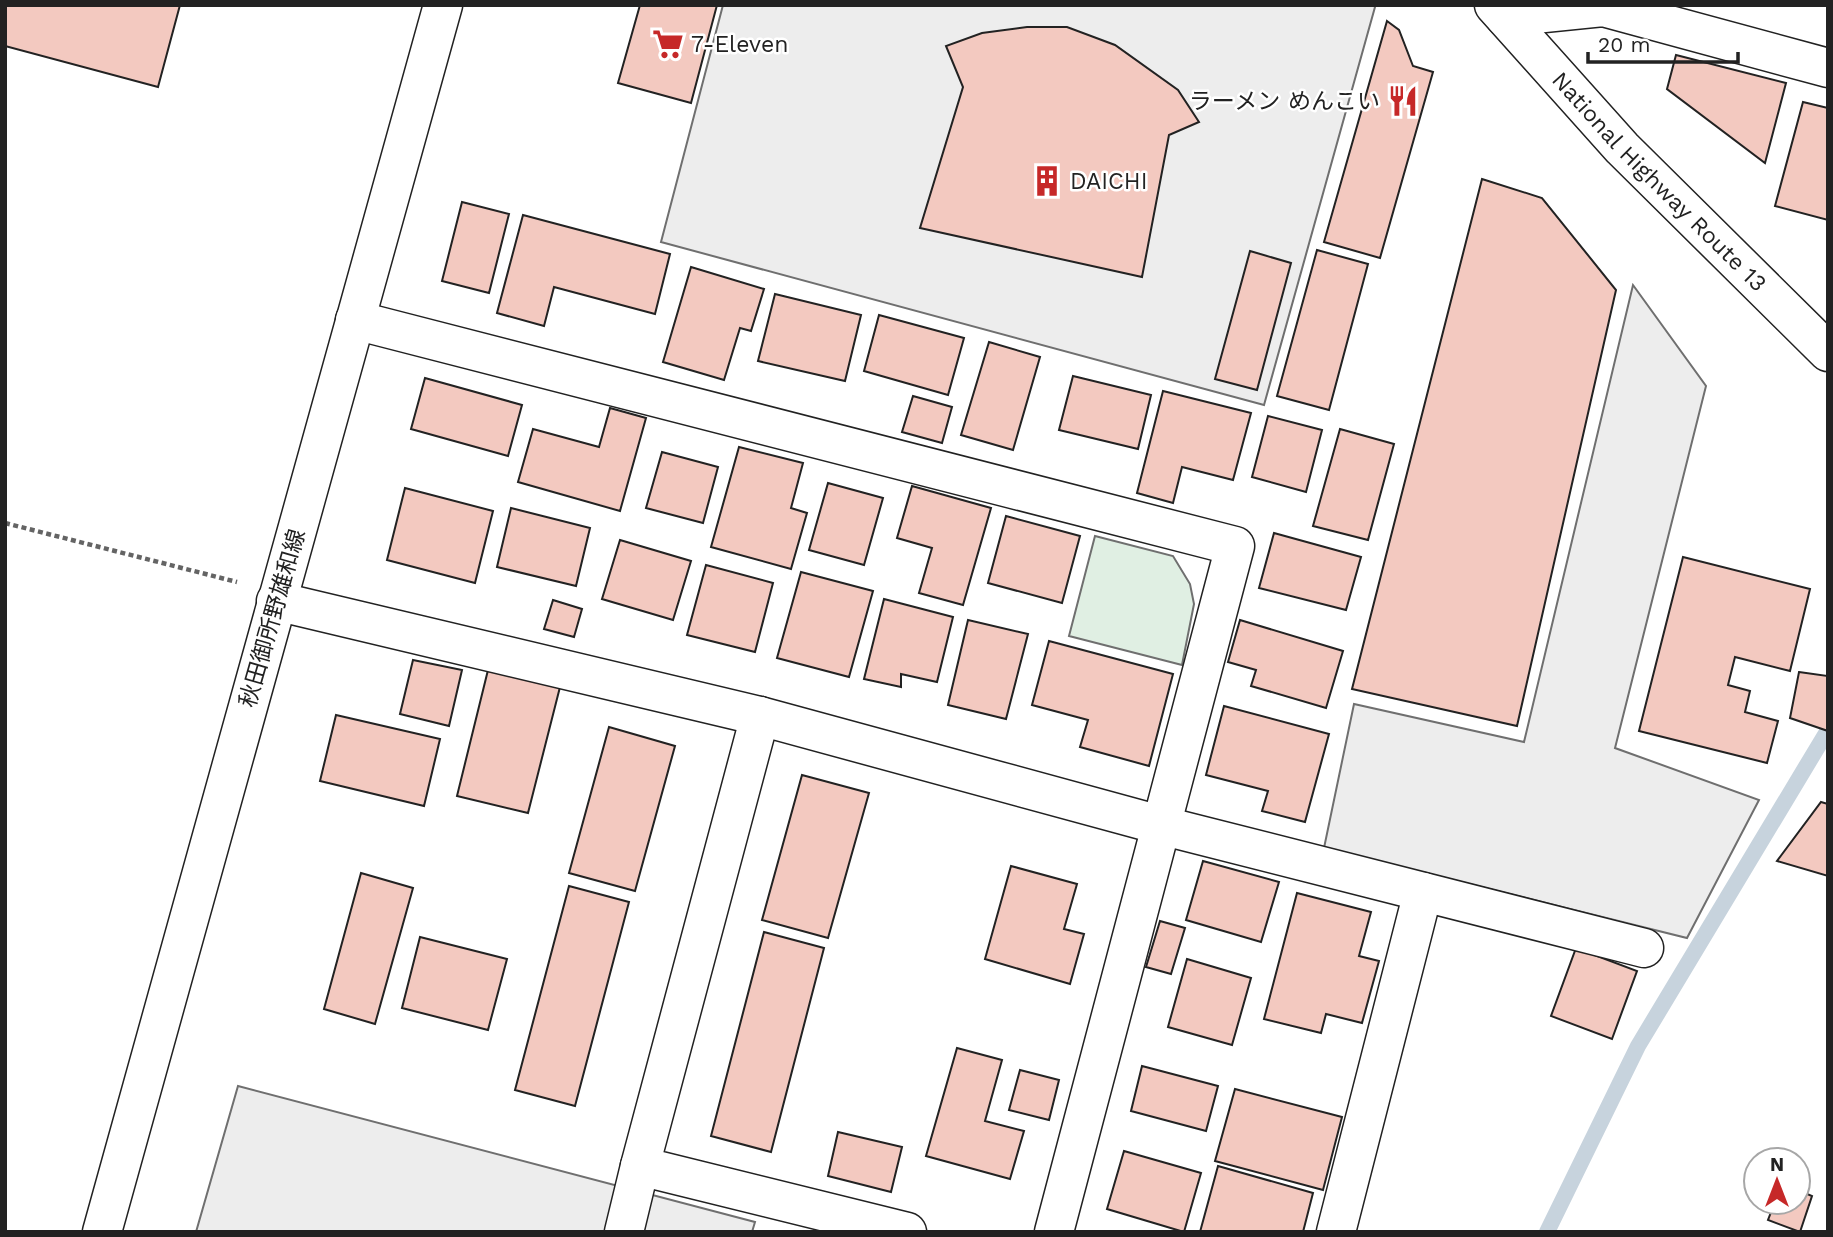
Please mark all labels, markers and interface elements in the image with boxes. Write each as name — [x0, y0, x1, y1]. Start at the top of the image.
scale bar — [1588, 21, 1738, 65]
supermarket icon: 7-Eleven — [651, 27, 685, 61]
place label: 7-Eleven — [691, 31, 789, 58]
text: 20 m — [1598, 32, 1650, 57]
street label: National Highway Route 13 — [1546, 66, 1772, 297]
restaurant icon: ラーメン めんこい — [1386, 84, 1420, 118]
place label: ラーメン めんこい — [1189, 88, 1380, 115]
building icon: DAICHI — [1030, 164, 1064, 198]
place label: DAICHI — [1070, 168, 1148, 195]
street label: 秋田御所野雄和線 — [234, 526, 311, 710]
north arrow — [1742, 1146, 1812, 1216]
text: N — [1770, 1153, 1784, 1176]

